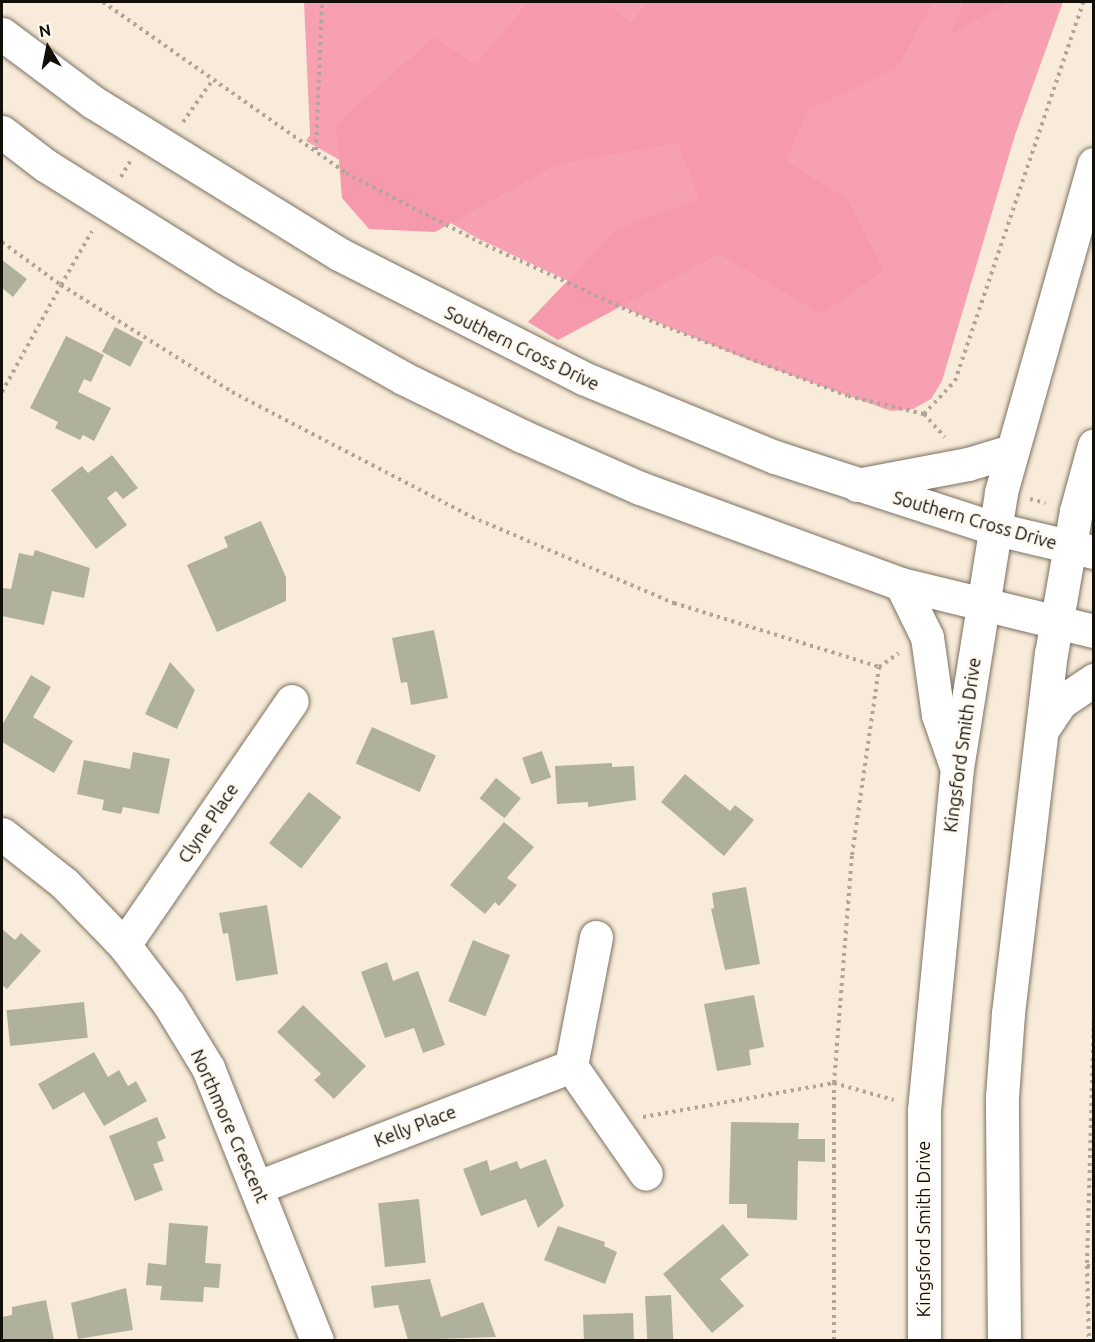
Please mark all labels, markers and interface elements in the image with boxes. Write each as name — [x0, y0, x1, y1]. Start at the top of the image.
north arrow — [18, 18, 78, 78]
text: N — [37, 20, 52, 40]
street label: Southern Cross Drive — [441, 301, 603, 395]
street label: Southern Cross Drive — [891, 486, 1059, 554]
street label: Kingsford Smith Drive — [939, 656, 985, 834]
street label: Clyne Place — [173, 779, 243, 867]
street label: Northmore Crescent — [186, 1046, 274, 1206]
street label: Kelly Place — [371, 1101, 459, 1151]
street label: Kingsford Smith Drive — [912, 1141, 934, 1317]

